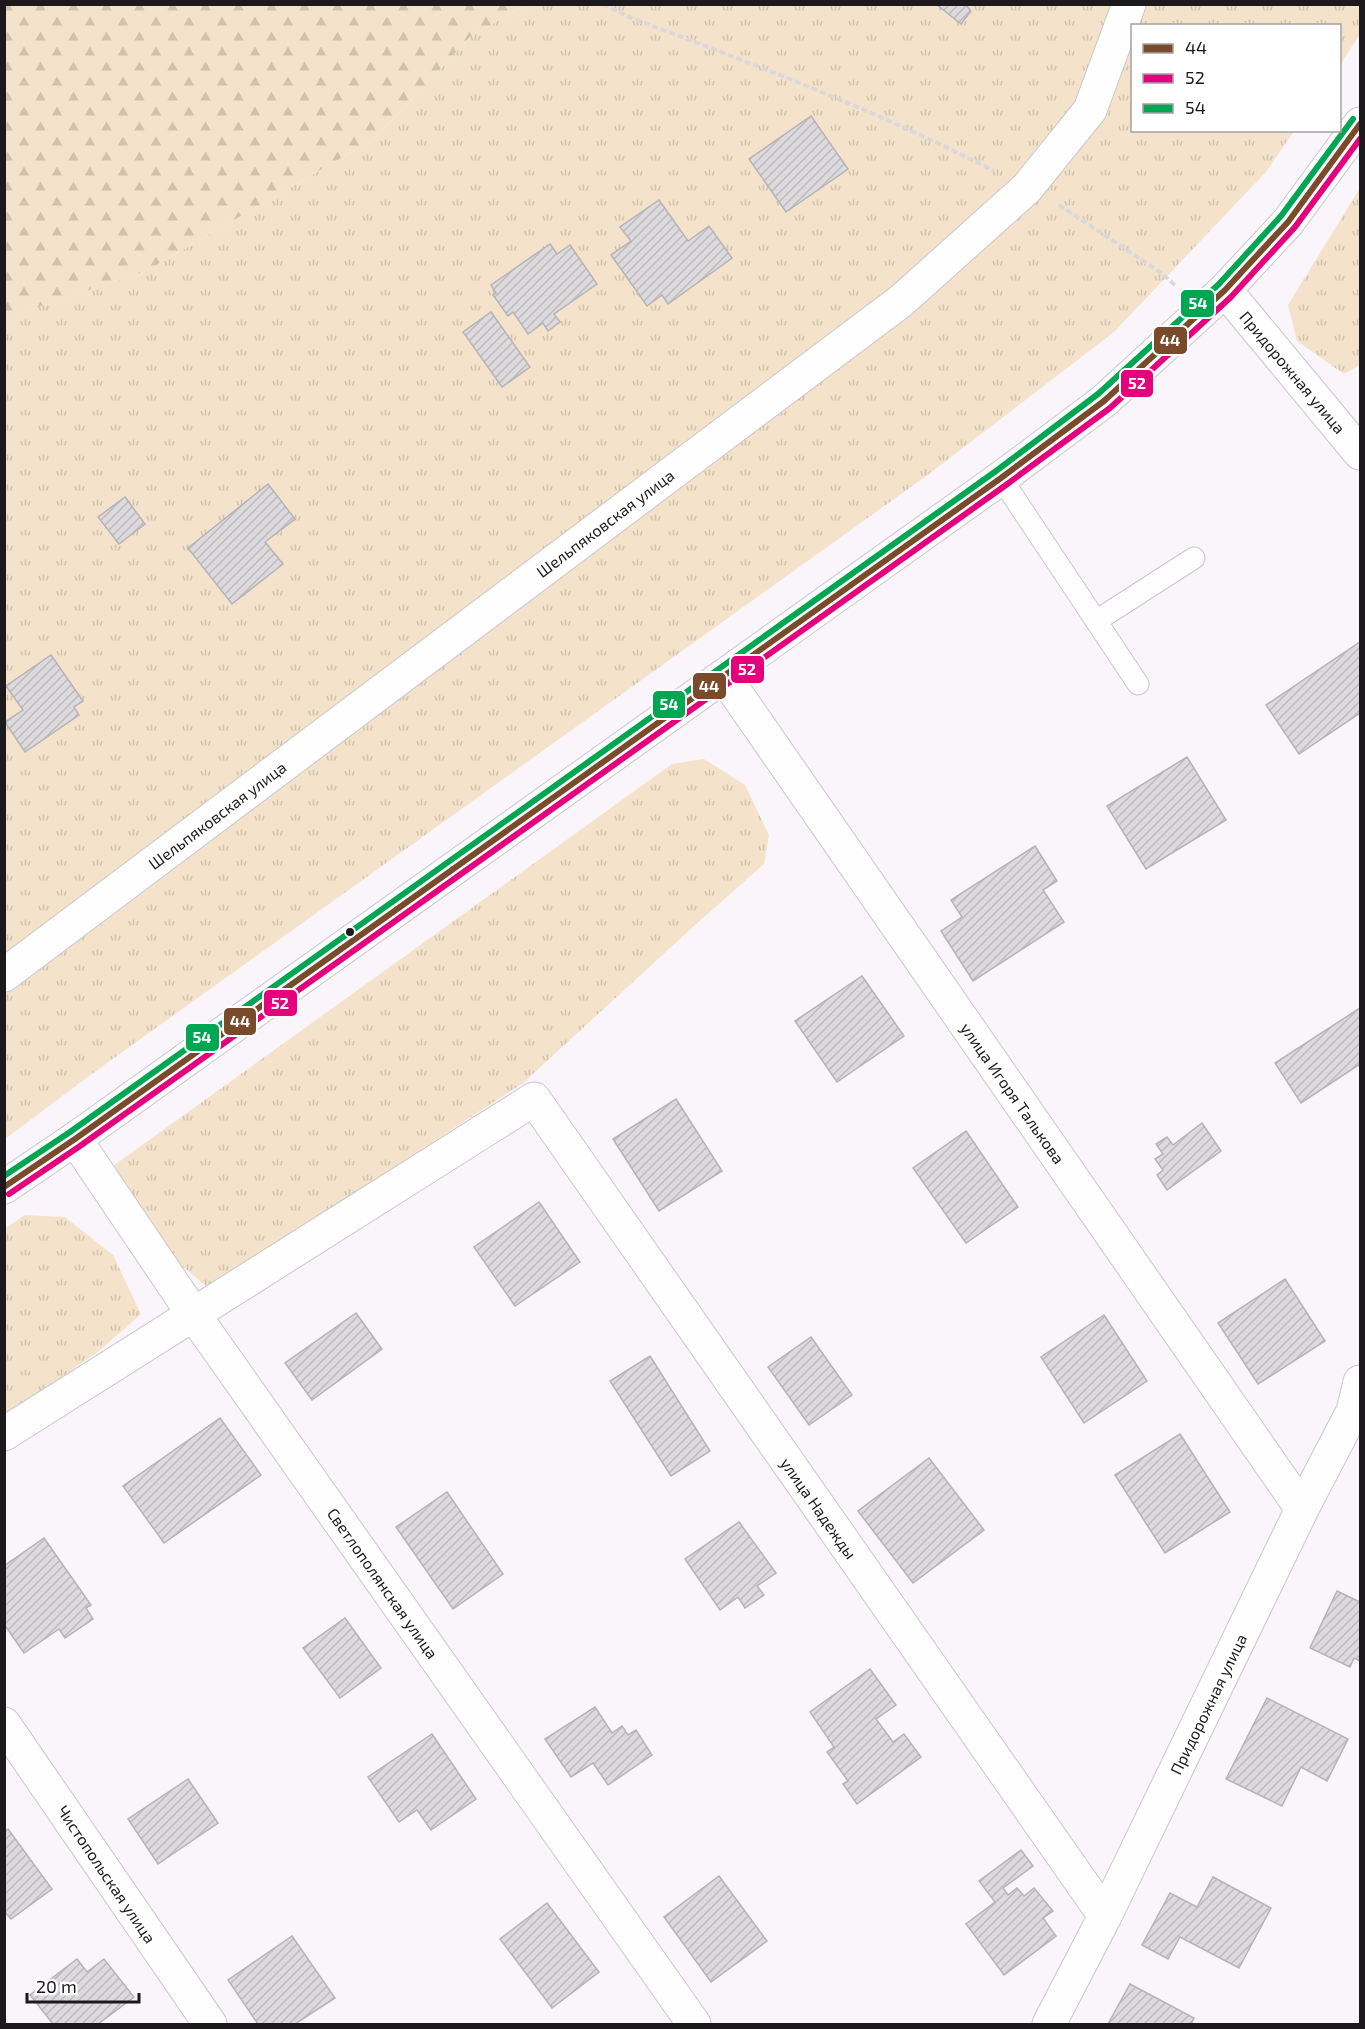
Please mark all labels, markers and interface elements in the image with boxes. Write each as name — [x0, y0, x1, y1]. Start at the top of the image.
legend — [1131, 24, 1341, 132]
text: 44 — [1185, 36, 1207, 58]
text: 52 — [1185, 66, 1205, 88]
text: 54 — [1185, 96, 1206, 118]
line badge: 54 — [1180, 289, 1215, 318]
text: 54 — [1188, 293, 1208, 312]
street label: Придорожная улица — [1235, 307, 1350, 438]
line badge: 44 — [1153, 326, 1188, 355]
text: 44 — [1160, 330, 1180, 349]
line badge: 52 — [1120, 369, 1154, 398]
text: 52 — [1128, 373, 1146, 392]
street label: Шельпяковская улица — [532, 465, 678, 582]
line badge: 52 — [730, 655, 765, 684]
text: 52 — [738, 659, 756, 678]
line badge: 44 — [692, 672, 727, 700]
text: 44 — [699, 676, 719, 695]
line badge: 54 — [652, 690, 686, 719]
text: 54 — [659, 694, 679, 713]
street label: Шельпяковская улица — [144, 757, 290, 874]
unlabelled marker — [344, 926, 356, 938]
line badge: 52 — [263, 989, 298, 1017]
text: 52 — [271, 993, 289, 1012]
line badge: 44 — [223, 1007, 257, 1036]
text: 44 — [230, 1011, 250, 1030]
street label: улица Игоря Талькова — [956, 1019, 1069, 1168]
line badge: 54 — [185, 1023, 220, 1052]
text: 54 — [192, 1027, 212, 1046]
street label: улица Надежды — [776, 1454, 861, 1563]
street label: Светлополянская улица — [323, 1504, 442, 1663]
street label: Придорожная улица — [1166, 1631, 1251, 1778]
street label: Чистопольская улица — [53, 1802, 160, 1947]
scale bar — [27, 1966, 140, 2004]
text: 20 m — [36, 1975, 77, 1997]

